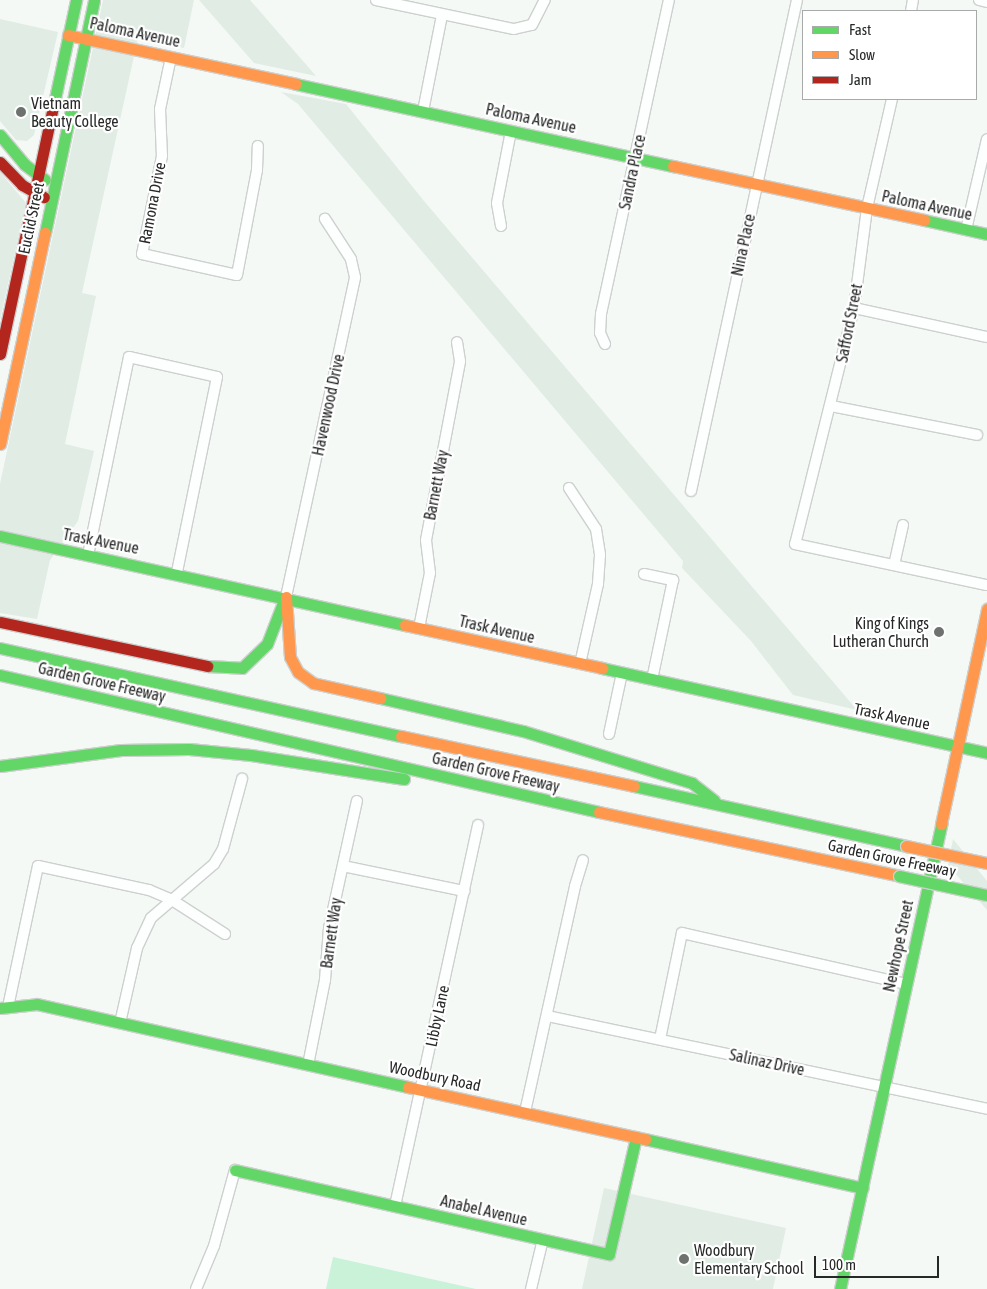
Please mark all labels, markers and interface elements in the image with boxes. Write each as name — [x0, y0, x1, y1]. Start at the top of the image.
legend — [802, 10, 977, 100]
street label: Paloma Avenue — [88, 13, 182, 51]
text: Fast — [849, 21, 871, 38]
text: Slow — [849, 46, 875, 63]
text: Jam — [849, 71, 872, 88]
place label: Vietnam Beauty College — [31, 93, 119, 131]
street label: Paloma Avenue — [484, 99, 578, 137]
marker: Vietnam Beauty College — [15, 106, 27, 118]
street label: Sandra Place — [615, 133, 649, 211]
street label: Ramona Drive — [135, 160, 169, 246]
street label: Euclid Street — [14, 180, 48, 256]
street label: Paloma Avenue — [880, 186, 974, 224]
street label: Nina Place — [727, 212, 759, 278]
street label: Safford Street — [832, 282, 866, 364]
street label: Havenwood Drive — [308, 352, 348, 458]
street label: Barnett Way — [420, 448, 452, 522]
street label: Trask Avenue — [61, 524, 141, 558]
street label: Trask Avenue — [457, 611, 537, 647]
place label: King of Kings Lutheran Church — [833, 613, 929, 651]
marker: King of Kings Lutheran Church — [933, 626, 945, 638]
street label: Garden Grove Freeway — [36, 658, 168, 706]
street label: Trask Avenue — [852, 699, 932, 733]
street label: Garden Grove Freeway — [430, 748, 562, 796]
street label: Garden Grove Freeway — [826, 835, 958, 881]
street label: Barnett Way — [317, 896, 345, 970]
street label: Newhope Street — [879, 898, 917, 994]
street label: Libby Lane — [421, 984, 453, 1048]
street label: Salinaz Drive — [728, 1045, 806, 1079]
street label: Woodbury Road — [387, 1057, 483, 1095]
street label: Anabel Avenue — [439, 1191, 529, 1229]
place label: Woodbury Elementary School — [694, 1240, 804, 1278]
scale bar — [817, 1246, 942, 1278]
marker: Woodbury Elementary School — [678, 1253, 690, 1265]
text: 100 m — [822, 1256, 856, 1273]

